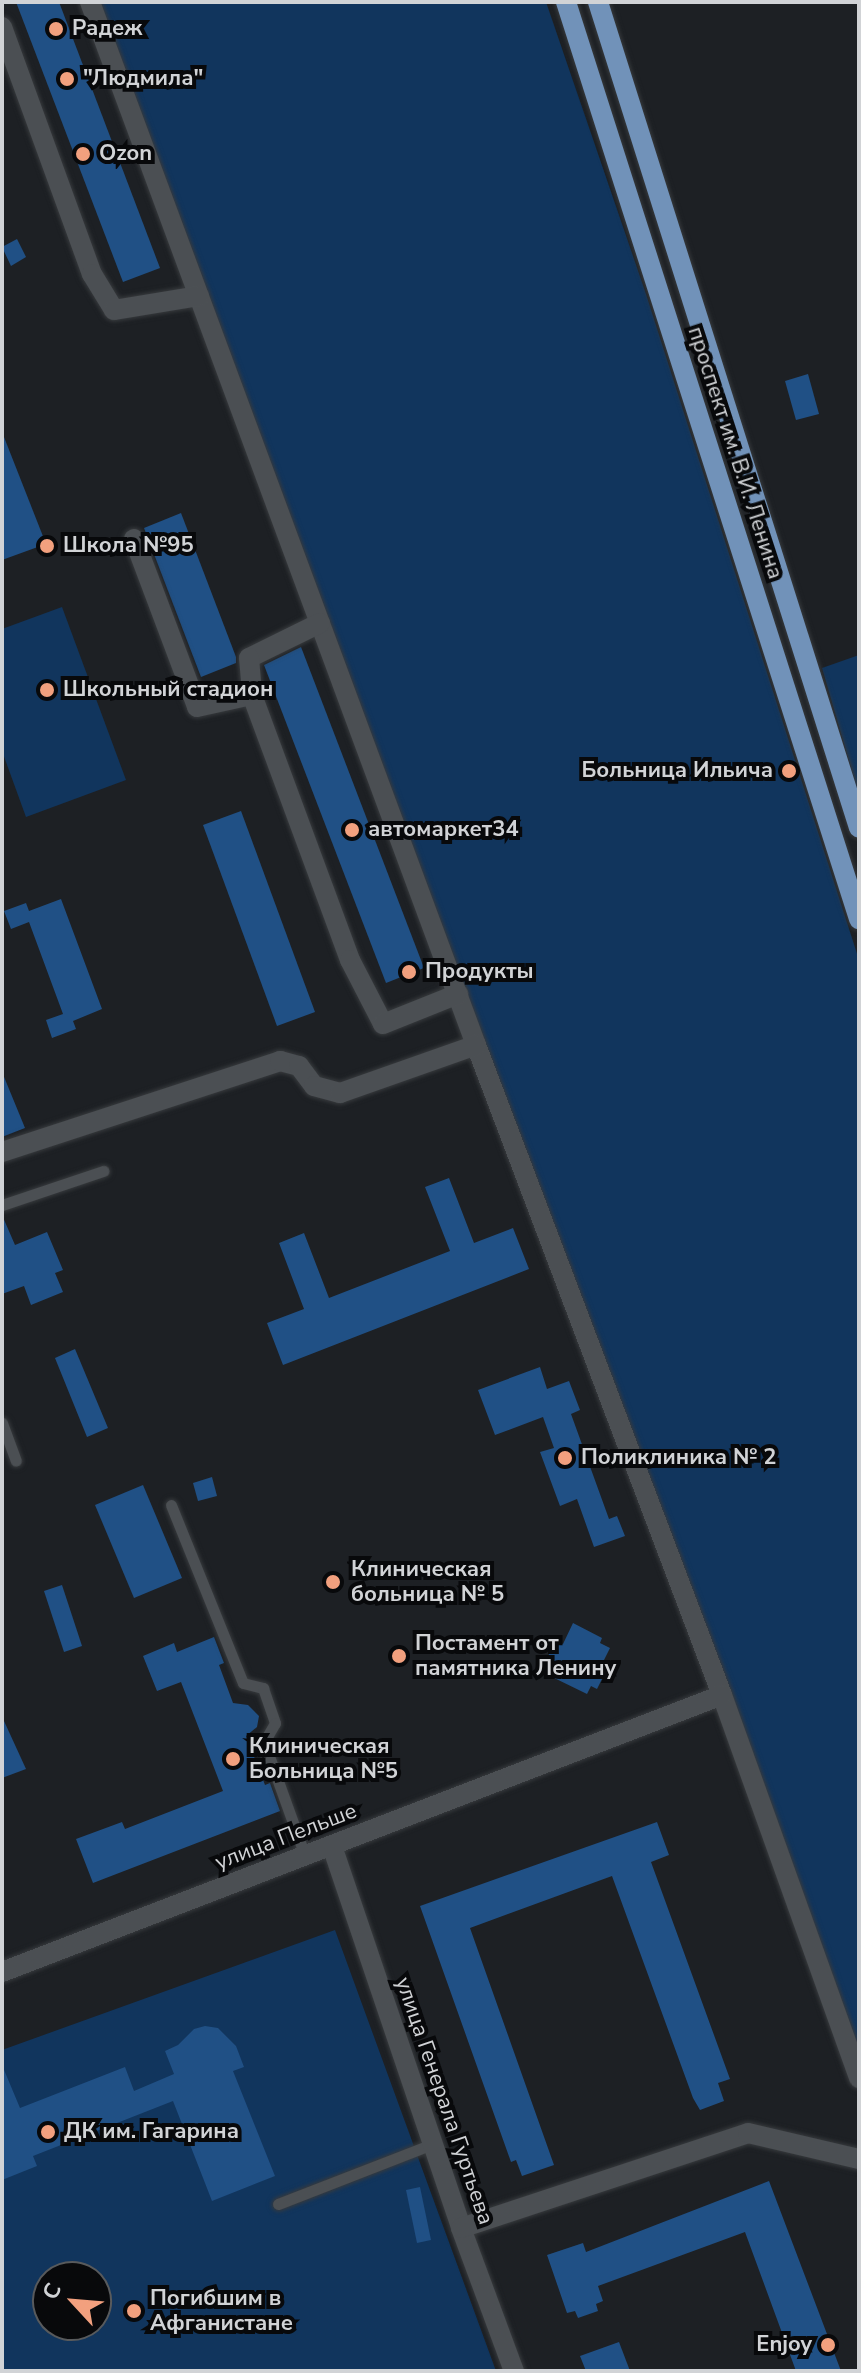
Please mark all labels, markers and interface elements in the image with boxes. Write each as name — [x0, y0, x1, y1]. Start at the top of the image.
place label: Радеж — [72, 16, 142, 42]
marker: Радеж — [47, 20, 65, 38]
place label: "Людмила" — [83, 66, 203, 92]
marker: "Людмила" — [58, 70, 76, 88]
place label: Ozon — [99, 141, 152, 167]
marker: Ozon — [74, 145, 92, 163]
street label: проспект им. В.И. Ленина — [682, 323, 788, 583]
place label: Школа №95 — [63, 533, 194, 559]
marker: Школа №95 — [38, 537, 56, 555]
place label: Школьный стадион — [63, 677, 273, 703]
marker: Школьный стадион — [38, 681, 56, 699]
place label: Больница Ильича — [581, 758, 773, 784]
marker: Больница Ильича — [780, 762, 798, 780]
place label: автомаркет34 — [368, 817, 519, 843]
marker: автомаркет34 — [343, 821, 361, 839]
place label: Продукты — [425, 959, 534, 985]
marker: Продукты — [400, 963, 418, 981]
place label: Поликлиника № 2 — [581, 1445, 776, 1471]
marker: Поликлиника № 2 — [556, 1449, 574, 1467]
place label: Клиническая больница № 5 — [351, 1556, 504, 1608]
marker: Клиническая больница № 5 — [322, 1571, 344, 1593]
place label: Постамент от памятника Ленину — [415, 1630, 616, 1682]
marker: Постамент от памятника Ленину — [390, 1647, 408, 1665]
place label: Клиническая Больница №5 — [249, 1733, 398, 1784]
marker: Клиническая Больница №5 — [224, 1750, 242, 1768]
street label: улица Пельше — [211, 1798, 361, 1876]
street label: улица Генерала Гуртьева — [389, 1974, 499, 2228]
place label: ДК им. Гагарина — [64, 2119, 239, 2145]
marker: ДК им. Гагарина — [39, 2123, 57, 2141]
north arrow — [32, 2261, 112, 2341]
text: С — [35, 2278, 69, 2305]
place label: Погибшим в Афганистане — [150, 2285, 293, 2336]
marker: Погибшим в Афганистане — [125, 2302, 143, 2320]
place label: Enjoy — [756, 2332, 812, 2358]
marker: Enjoy — [819, 2336, 837, 2354]

